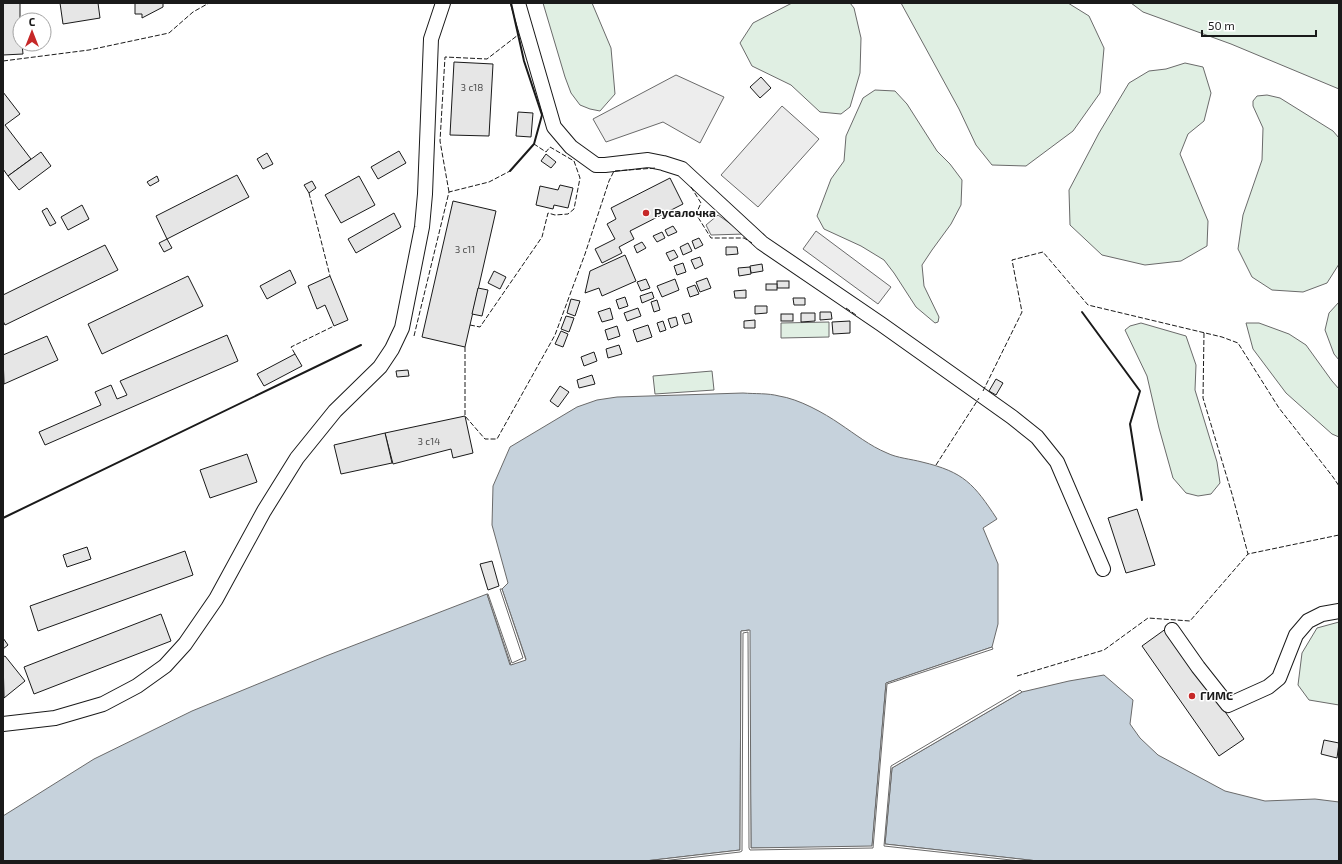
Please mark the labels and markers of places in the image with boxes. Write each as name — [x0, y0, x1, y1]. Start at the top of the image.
place label: Русалочка — [654, 205, 716, 219]
marker: Русалочка — [641, 208, 651, 218]
place label: ГИМС — [1200, 688, 1233, 702]
marker: ГИМС — [1187, 691, 1197, 701]

